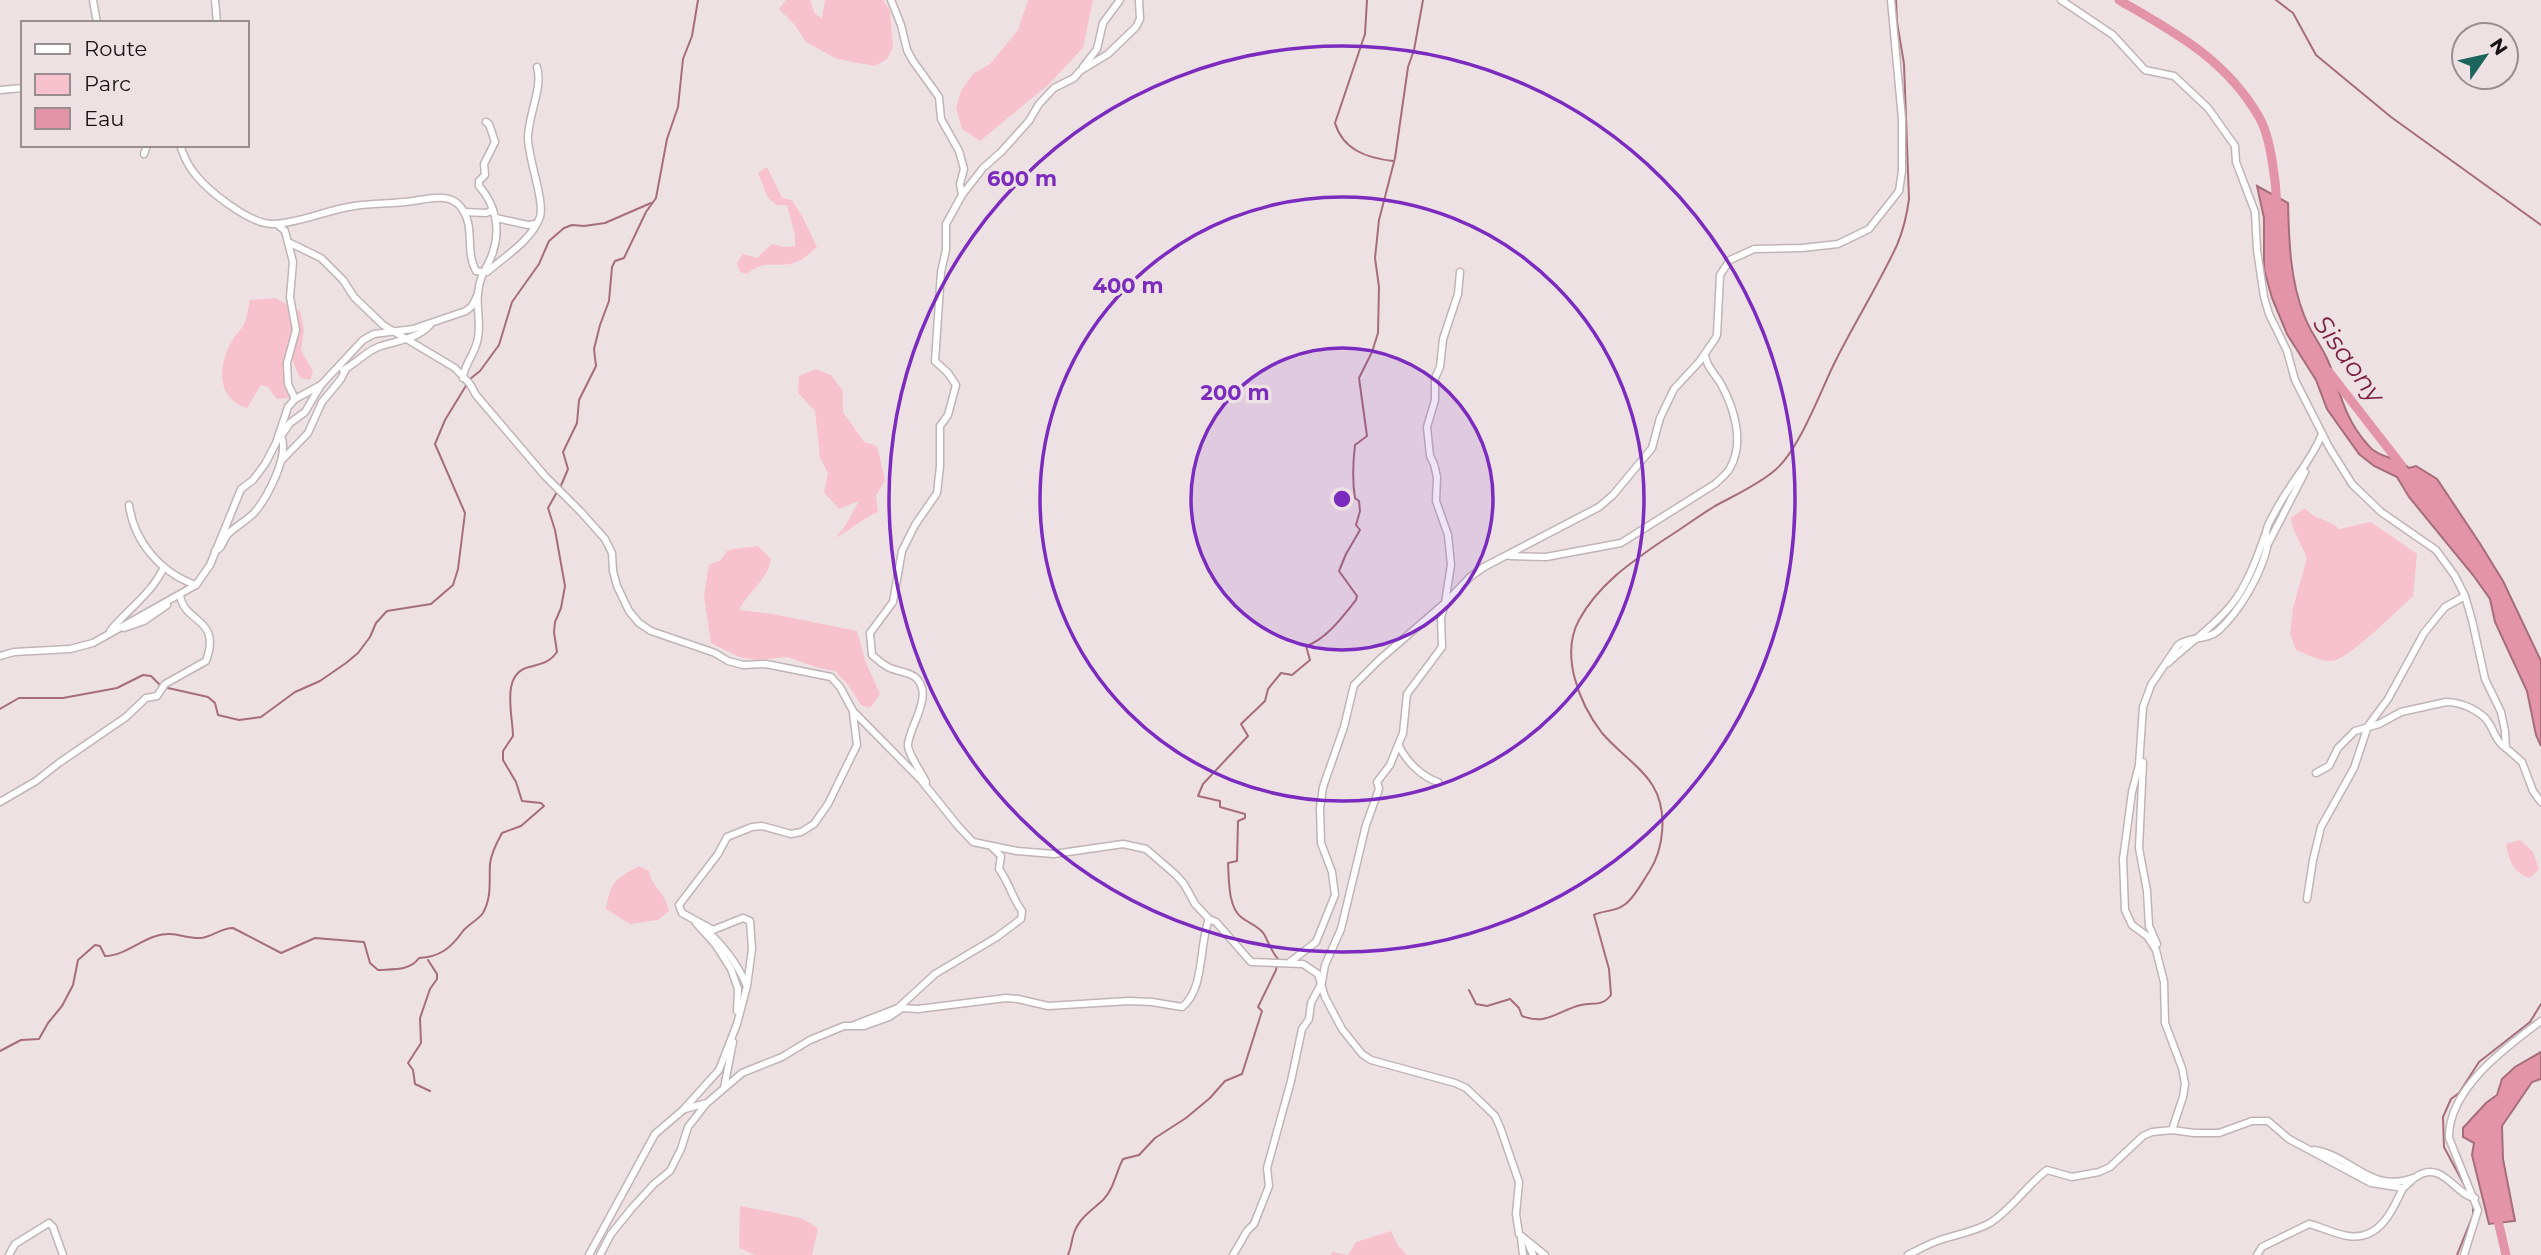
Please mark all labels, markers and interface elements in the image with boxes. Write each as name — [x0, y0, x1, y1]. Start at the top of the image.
legend — [21, 21, 248, 147]
north arrow — [2450, 21, 2520, 91]
text: N — [2485, 34, 2513, 60]
text: Route — [84, 36, 147, 61]
text: Parc — [84, 71, 131, 96]
text: Eau — [84, 106, 124, 131]
text: 600 m — [987, 166, 1057, 191]
text: 400 m — [1093, 273, 1163, 298]
water label: Sisaony — [2306, 309, 2393, 411]
text: 200 m — [1201, 380, 1269, 405]
centre of rings — [1330, 487, 1354, 511]

